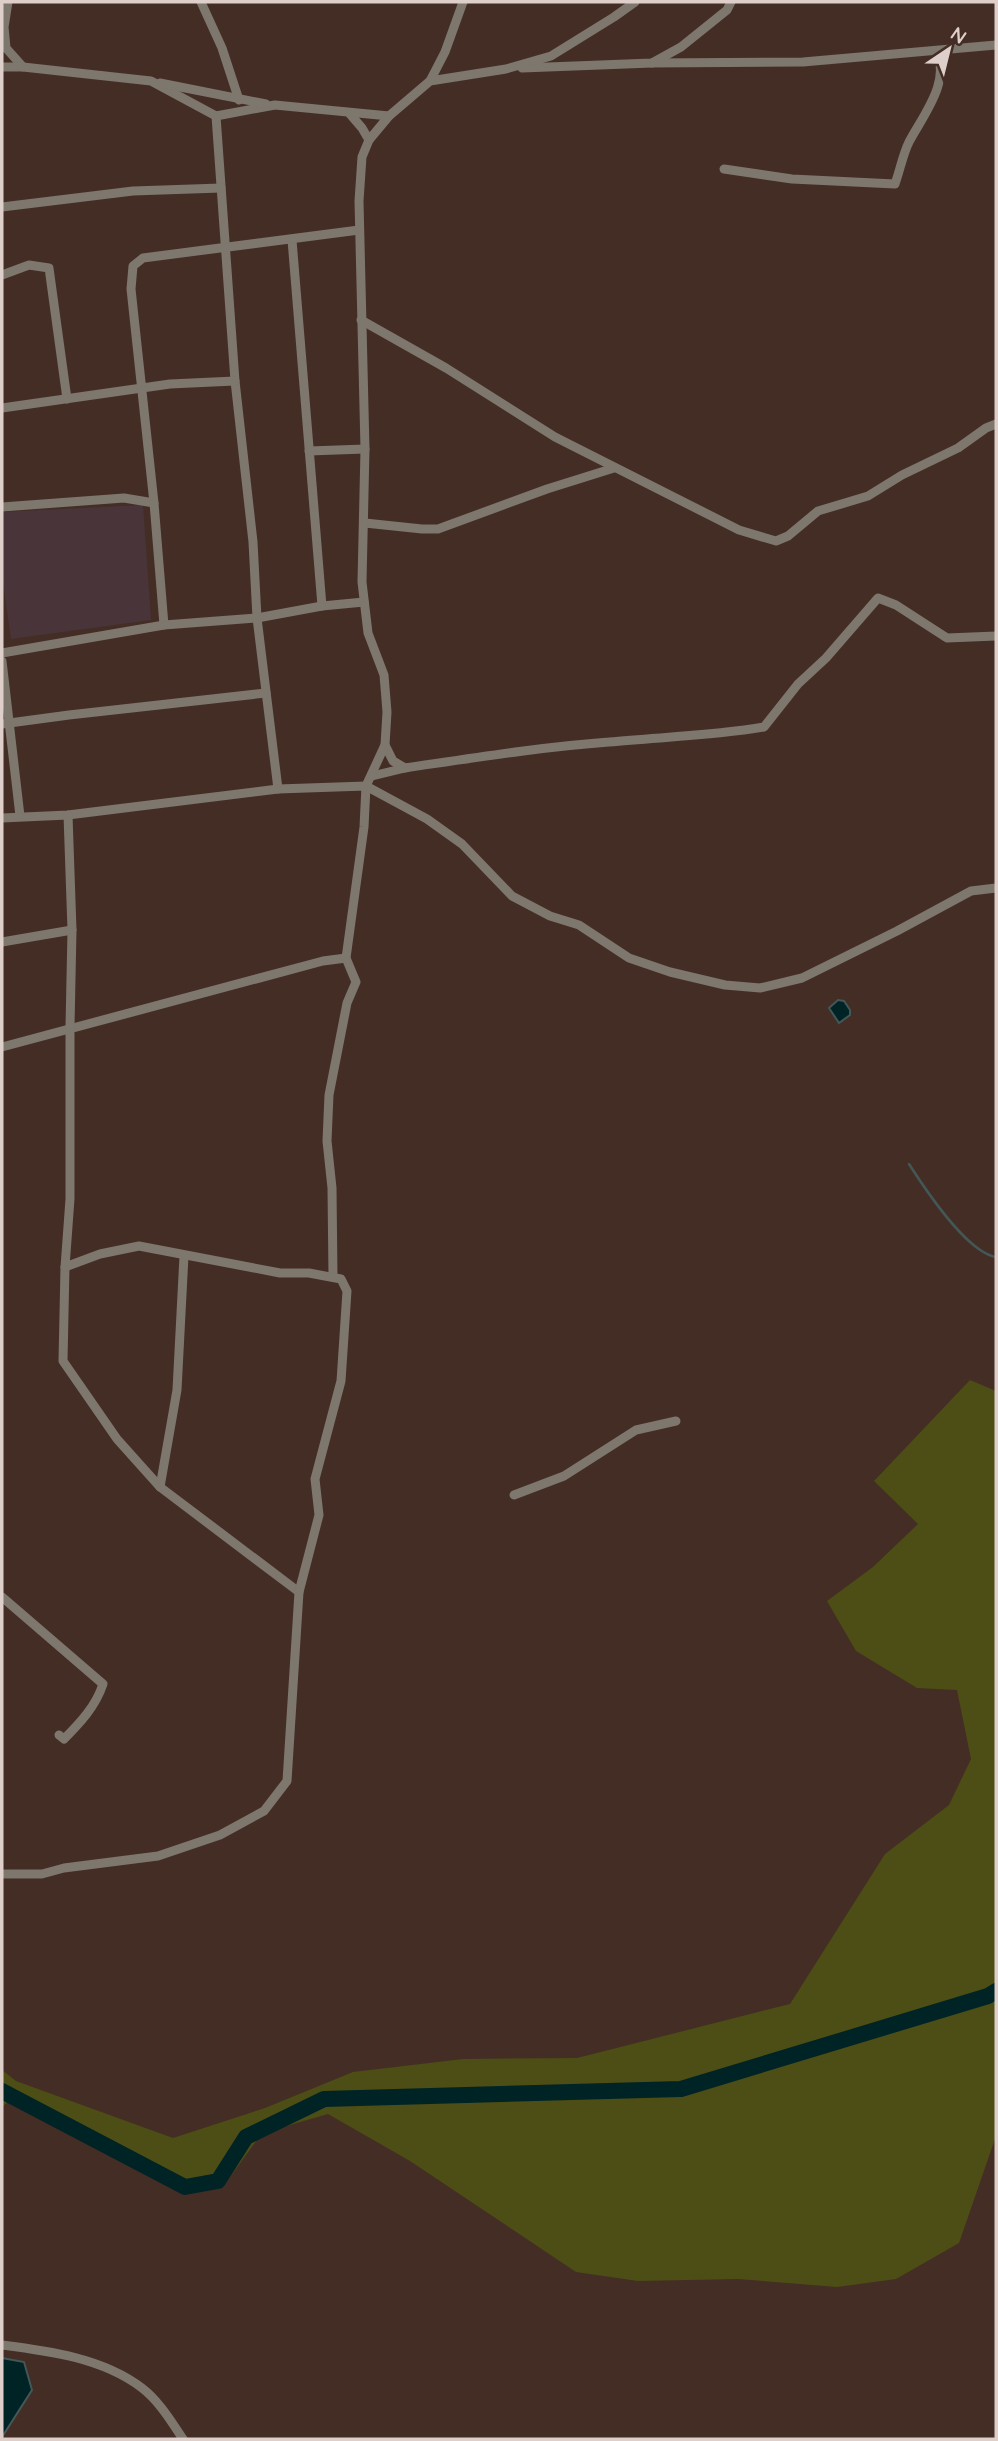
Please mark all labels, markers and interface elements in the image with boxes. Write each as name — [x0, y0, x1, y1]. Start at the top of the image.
north arrow — [914, 14, 984, 84]
text: N — [946, 21, 971, 49]

